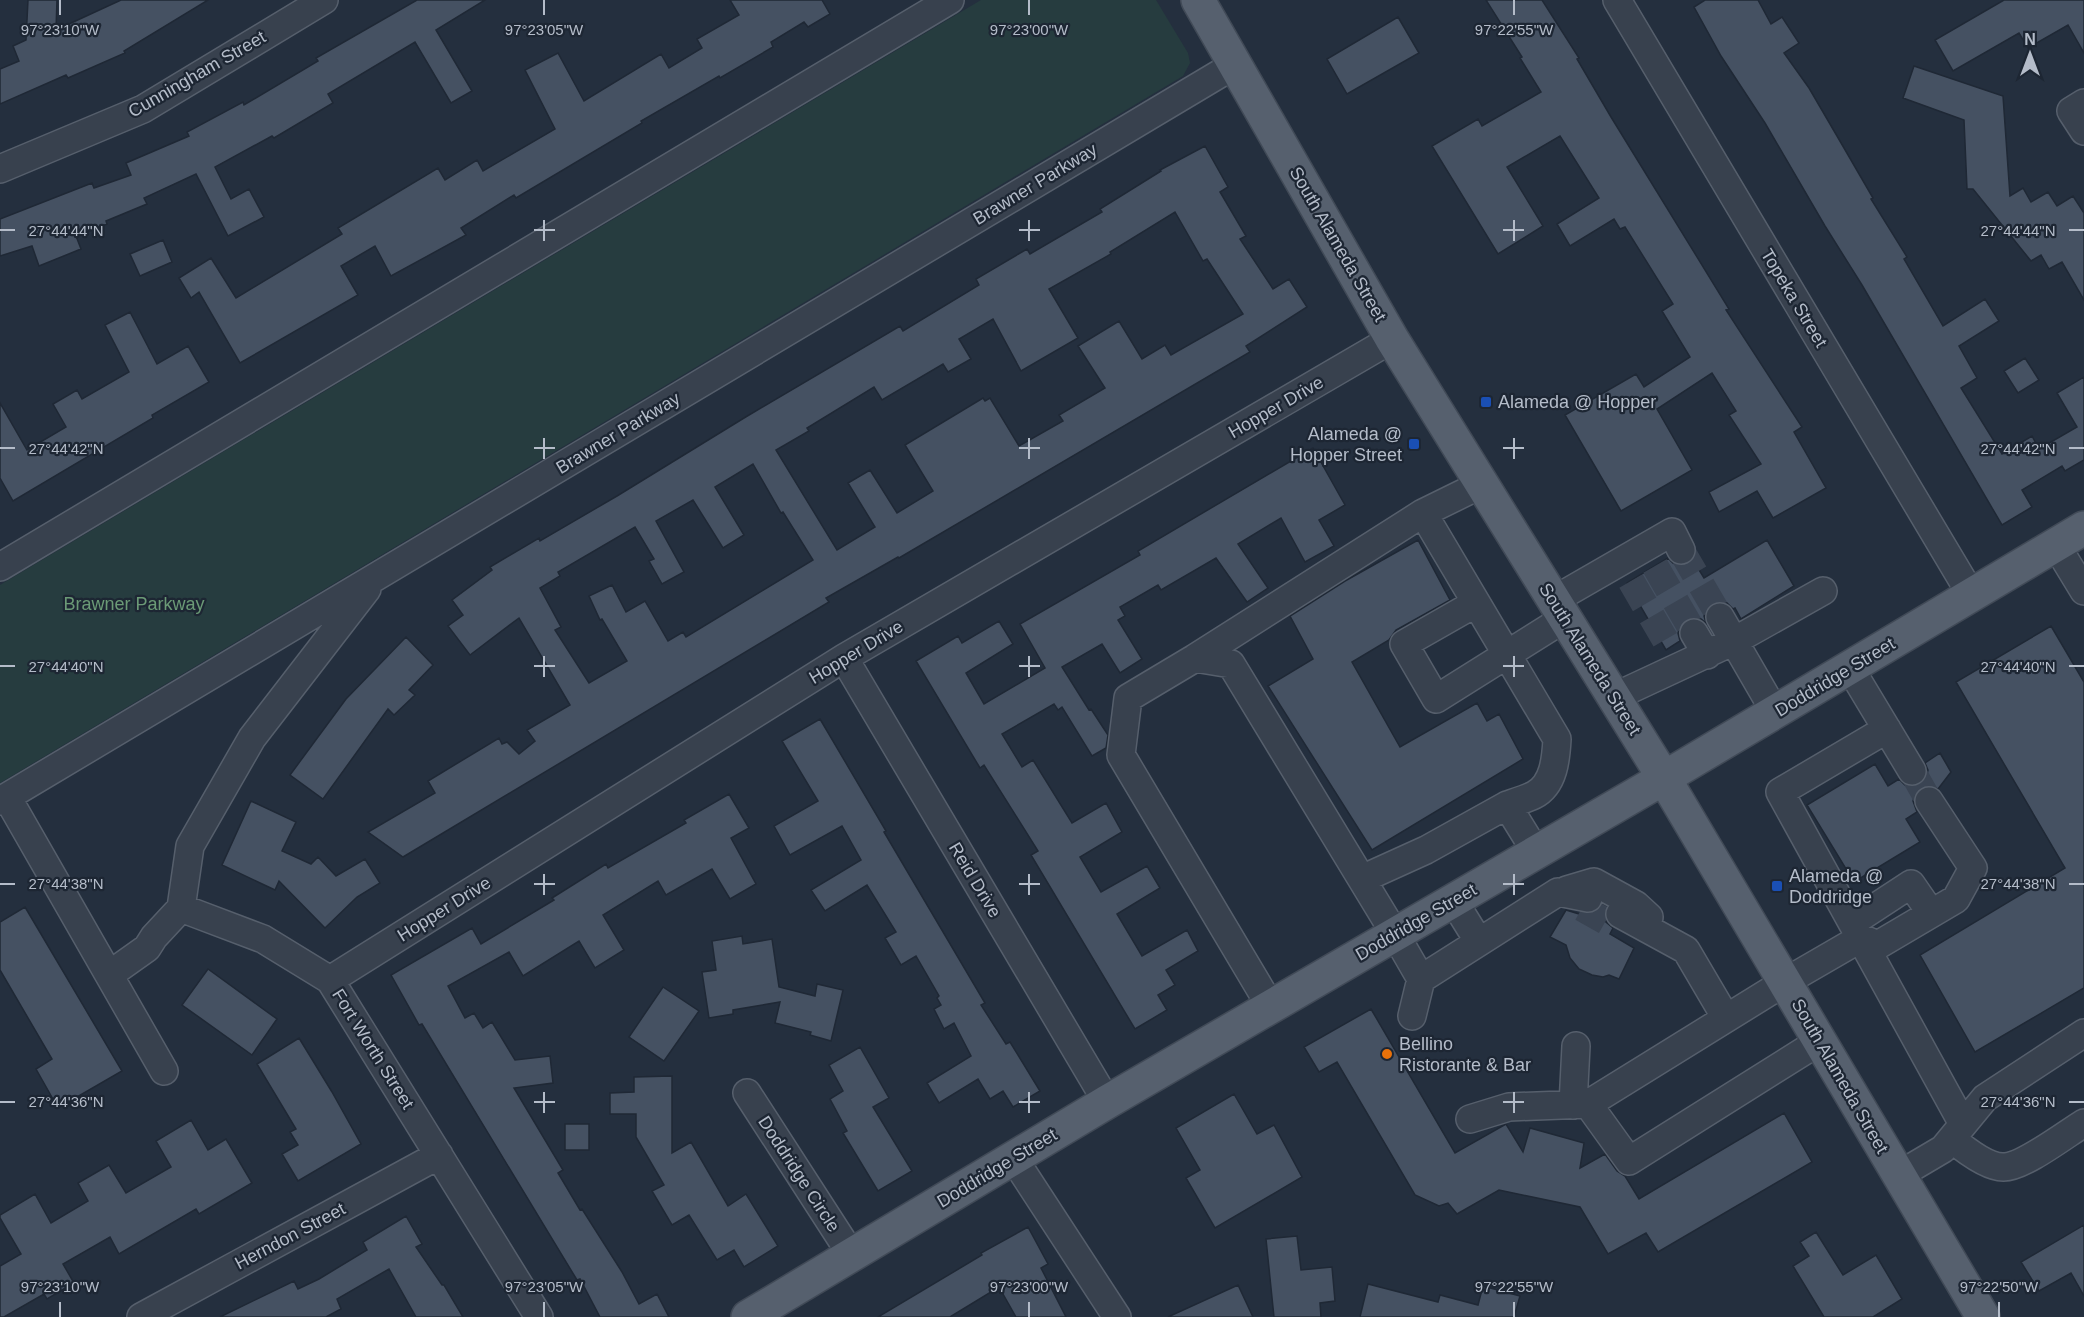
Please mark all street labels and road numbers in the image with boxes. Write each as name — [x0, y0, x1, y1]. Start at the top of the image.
street label: Cunningham Street — [125, 27, 269, 121]
street label: Brawner Parkway — [969, 139, 1101, 229]
street label: South Alameda Street — [1286, 163, 1390, 325]
street label: Topeka Street — [1757, 245, 1831, 351]
street label: Hopper Drive — [1225, 372, 1327, 442]
street label: Brawner Parkway — [552, 388, 684, 478]
street label: South Alameda Street — [1535, 579, 1645, 739]
street label: Hopper Drive — [805, 616, 907, 688]
street label: Doddridge Street — [1772, 633, 1898, 721]
street label: Reid Drive — [945, 839, 1005, 921]
street label: Hopper Drive — [394, 872, 494, 946]
street label: Doddridge Street — [1352, 879, 1480, 965]
street label: Fort Worth Street — [328, 985, 418, 1113]
street label: South Alameda Street — [1788, 995, 1892, 1157]
street label: Doddridge Circle — [754, 1112, 844, 1236]
street label: Doddridge Street — [934, 1124, 1060, 1212]
street label: Herndon Street — [231, 1199, 349, 1273]

